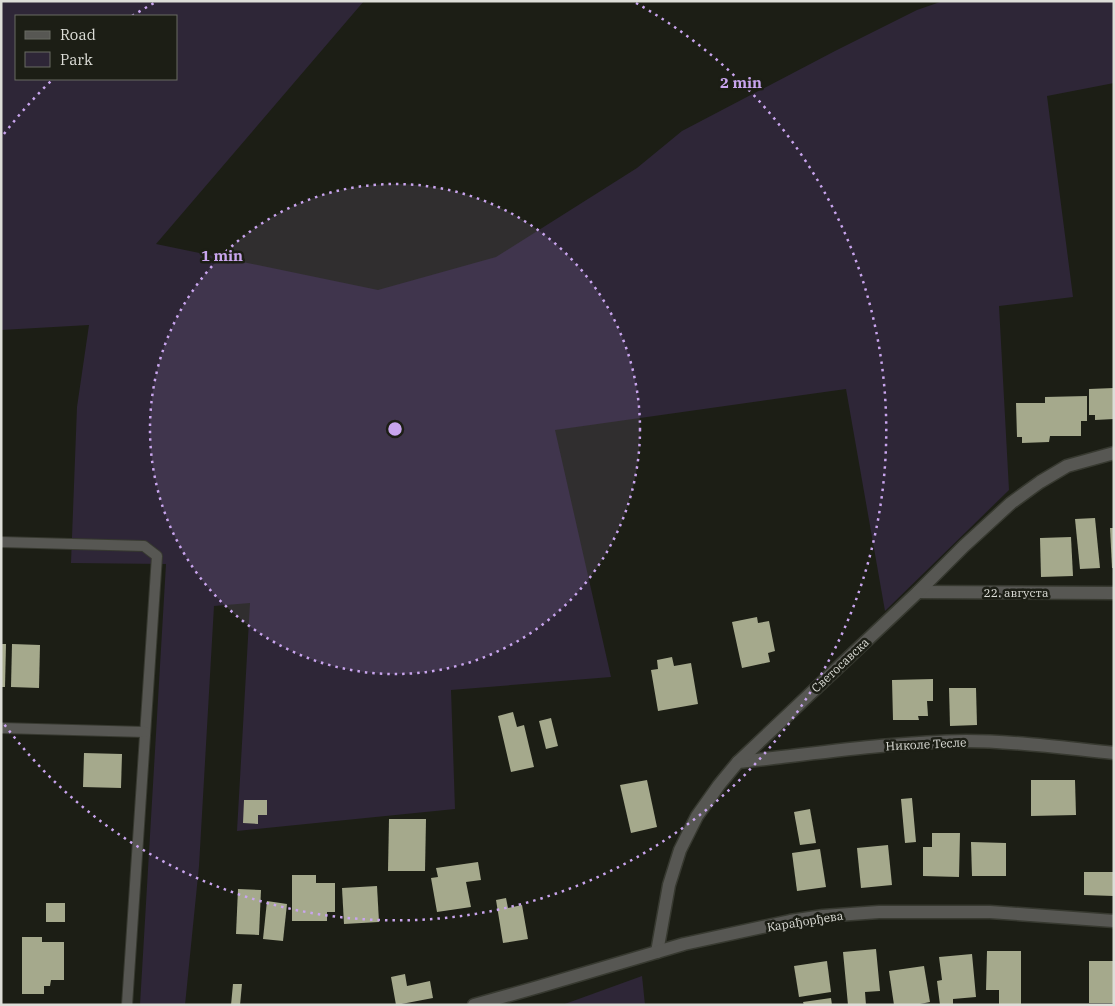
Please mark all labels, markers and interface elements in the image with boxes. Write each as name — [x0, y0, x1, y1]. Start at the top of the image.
legend — [15, 15, 178, 80]
text: Road — [60, 25, 96, 44]
text: Park — [60, 50, 93, 69]
text: 2 min — [720, 73, 762, 92]
text: 1 min — [201, 246, 243, 265]
centre of rings — [386, 420, 404, 438]
street label: 22. августа — [984, 585, 1049, 600]
street label: Светосавска — [808, 634, 872, 696]
street label: Николе Тесле — [885, 734, 967, 754]
street label: Карађорђева — [766, 907, 845, 934]

